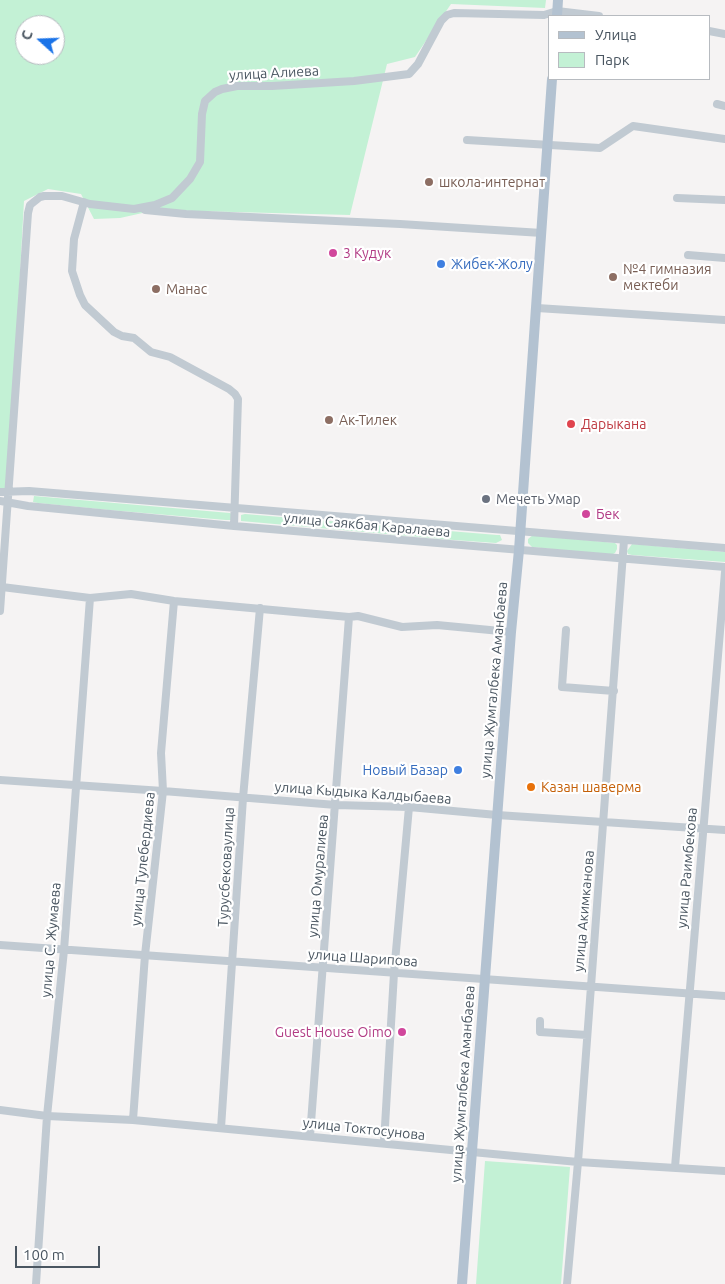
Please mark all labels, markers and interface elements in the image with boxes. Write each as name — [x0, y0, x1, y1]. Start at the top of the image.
north arrow — [15, 15, 65, 65]
legend — [548, 15, 710, 80]
text: Улица — [595, 26, 637, 43]
text: С — [18, 28, 36, 42]
text: Парк — [595, 51, 630, 68]
street label: улица Алиева — [229, 62, 319, 84]
place label: школа-интернат — [439, 174, 545, 190]
marker: школа-интернат — [423, 176, 435, 188]
place label: 3 Кудук — [343, 245, 391, 261]
marker: 3 Кудук — [327, 247, 339, 259]
place label: Жибек-Жолу — [451, 256, 533, 272]
marker: Жибек-Жолу — [435, 258, 447, 270]
place label: №4 гимназия мектеби — [623, 261, 712, 294]
marker: №4 гимназия мектеби — [607, 271, 619, 283]
place label: Манас — [166, 281, 207, 297]
marker: Манас — [150, 283, 162, 295]
place label: Ак-Тилек — [339, 412, 397, 428]
marker: Ак-Тилек — [323, 414, 335, 426]
place label: Дарыкана — [581, 416, 646, 432]
marker: Дарыкана — [565, 418, 577, 430]
place label: Мечеть Умар — [496, 491, 581, 507]
marker: Мечеть Умар — [480, 493, 492, 505]
place label: Бек — [596, 506, 620, 522]
marker: Бек — [580, 508, 592, 520]
street label: улица Саякбая Каралаева — [283, 509, 451, 541]
street label: улица Жумгалбека Аманбаева — [477, 581, 511, 779]
place label: Новый Базар — [363, 762, 448, 778]
marker: Новый Базар — [452, 764, 464, 776]
street label: улица Кыдыка Калдыбаева — [274, 778, 452, 808]
place label: Казан шаверма — [541, 779, 642, 795]
marker: Казан шаверма — [525, 781, 537, 793]
street label: улица Тулебердиева — [128, 791, 158, 927]
street label: Турусбековаулица — [214, 807, 238, 927]
street label: улица Раимбекова — [673, 807, 701, 929]
street label: улица Омуралиева — [304, 814, 332, 938]
street label: улица Акимканова — [570, 850, 598, 972]
street label: улица С. Жумаева — [38, 882, 64, 998]
street label: улица Шарипова — [308, 946, 418, 970]
street label: улица Жумгалбека Аманбаева — [448, 985, 478, 1183]
place label: Guest House Oimo — [275, 1024, 392, 1040]
marker: Guest House Oimo — [396, 1026, 408, 1038]
street label: улица Токтосунова — [302, 1114, 426, 1144]
scale bar — [18, 1236, 102, 1268]
text: 100 m — [23, 1246, 65, 1263]

